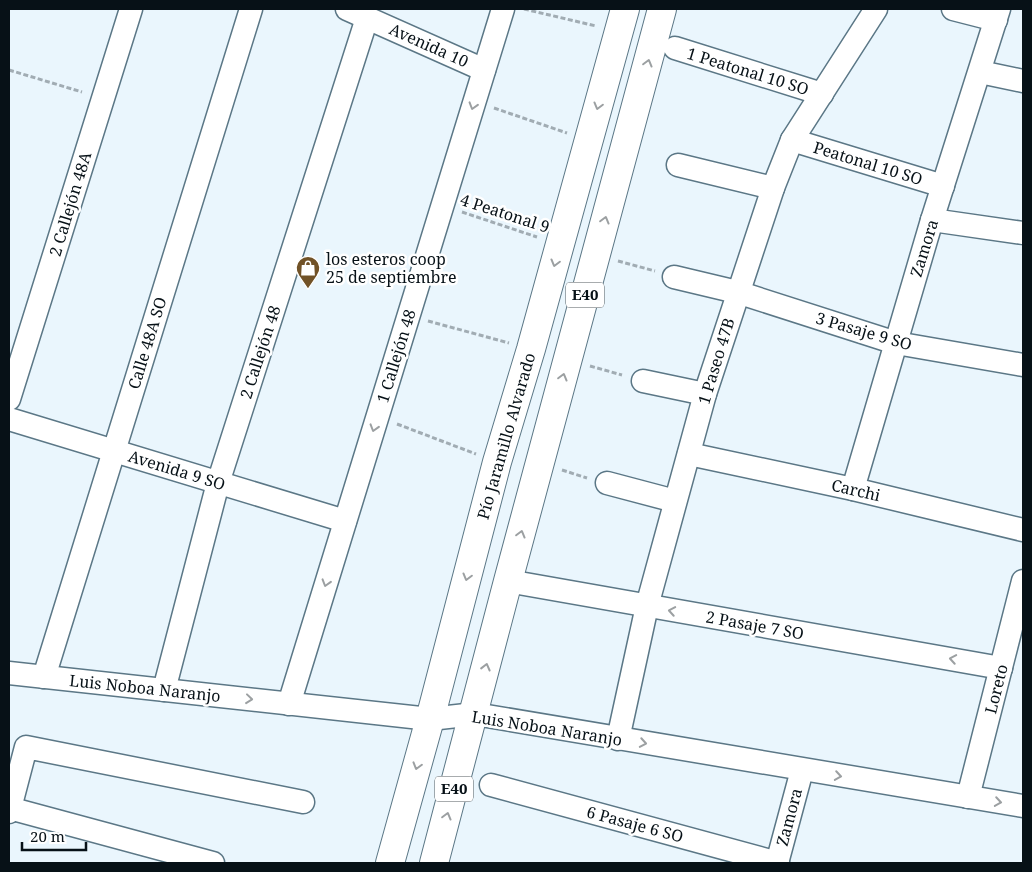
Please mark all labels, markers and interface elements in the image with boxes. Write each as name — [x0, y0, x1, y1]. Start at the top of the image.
street label: Avenida 10 — [386, 18, 472, 72]
street label: 1 Peatonal 10 SO — [684, 42, 812, 100]
one-way arrow — [642, 59, 652, 67]
one-way arrow — [469, 101, 479, 109]
one-way arrow — [593, 102, 603, 110]
street label: Peatonal 10 SO — [811, 136, 925, 190]
street label: 2 Callejón 48A — [44, 148, 97, 259]
street label: 4 Peatonal 9 — [458, 188, 552, 238]
one-way arrow — [600, 216, 610, 224]
street label: Zamora — [905, 217, 943, 279]
place label: los esteros coop 25 de septiembre — [326, 248, 457, 288]
shop icon: los esteros coop 25 de septiembre — [295, 255, 321, 289]
one-way arrow — [550, 259, 560, 267]
road number: E40 — [566, 282, 604, 308]
street label: Calle 48A SO — [123, 294, 171, 392]
street label: 2 Callejón 48 — [235, 303, 285, 401]
street label: 1 Callejón 48 — [371, 306, 421, 406]
street label: 3 Pasaje 9 SO — [813, 307, 915, 355]
street label: 1 Paseo 47B — [692, 315, 740, 407]
street label: Pío Jaramillo Alvarado — [472, 350, 540, 522]
one-way arrow — [557, 372, 568, 381]
one-way arrow — [369, 423, 379, 432]
street label: Avenida 9 SO — [126, 445, 228, 495]
street label: Carchi — [829, 474, 883, 506]
one-way arrow — [515, 529, 526, 538]
one-way arrow — [463, 572, 473, 580]
one-way arrow — [321, 579, 331, 587]
one-way arrow — [668, 606, 677, 616]
street label: 2 Pasaje 7 SO — [704, 606, 806, 644]
one-way arrow — [949, 655, 958, 665]
street label: Loreto — [979, 662, 1013, 716]
one-way arrow — [481, 663, 491, 671]
street label: Luis Noboa Naranjo — [68, 669, 222, 707]
one-way arrow — [245, 693, 253, 704]
street label: Luis Noboa Naranjo — [470, 705, 624, 751]
one-way arrow — [639, 738, 648, 748]
one-way arrow — [413, 761, 423, 769]
one-way arrow — [834, 770, 842, 780]
road number: E40 — [435, 776, 473, 802]
street label: Zamora — [771, 786, 807, 848]
one-way arrow — [994, 797, 1003, 807]
street label: 6 Pasaje 6 SO — [584, 801, 686, 847]
one-way arrow — [441, 812, 452, 821]
scale bar — [22, 820, 86, 852]
text: 20 m — [30, 826, 65, 846]

